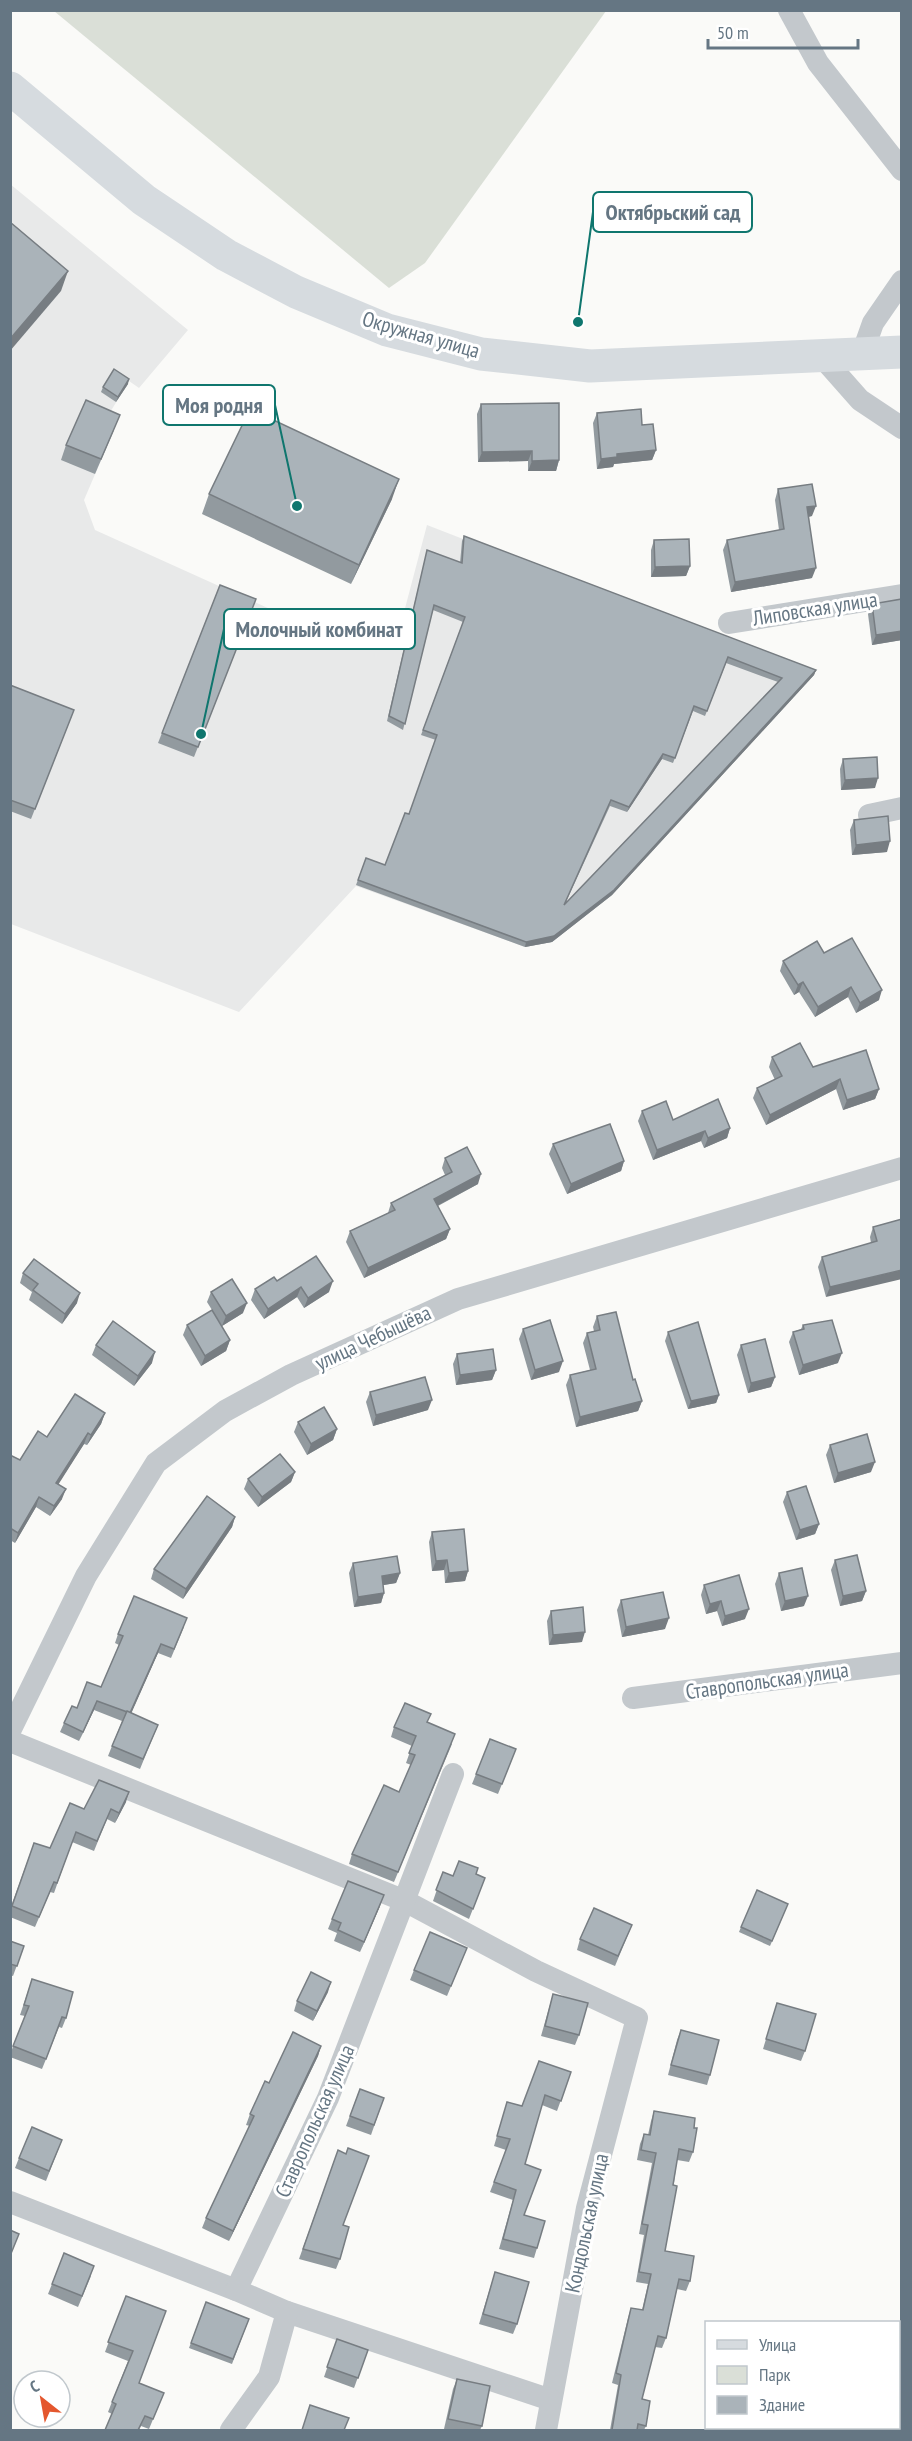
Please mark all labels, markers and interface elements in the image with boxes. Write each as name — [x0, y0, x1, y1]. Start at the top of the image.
scale bar — [708, 12, 858, 50]
text: 50 m — [717, 21, 749, 44]
callout: Октябрьский сад — [593, 192, 752, 232]
text: Октябрьский сад — [606, 198, 741, 226]
street label: Окружная улица — [359, 305, 483, 364]
callout: Моя родня — [163, 385, 275, 425]
text: Моя родня — [175, 391, 263, 419]
street label: Липовская улица — [750, 585, 879, 632]
callout: Молочный комбинат — [224, 609, 415, 649]
text: Молочный комбинат — [235, 615, 403, 643]
street label: улица Чебышёва — [311, 1299, 435, 1376]
street label: Ставропольская улица — [684, 1656, 850, 1705]
street label: Ставропольская улица — [269, 2040, 360, 2201]
street label: Кондольская улица — [559, 2151, 614, 2295]
legend — [705, 2321, 900, 2429]
text: Улица — [759, 2333, 796, 2356]
text: Парк — [759, 2363, 790, 2386]
north arrow — [12, 2369, 72, 2429]
text: С — [26, 2375, 43, 2397]
text: Здание — [759, 2393, 805, 2416]

